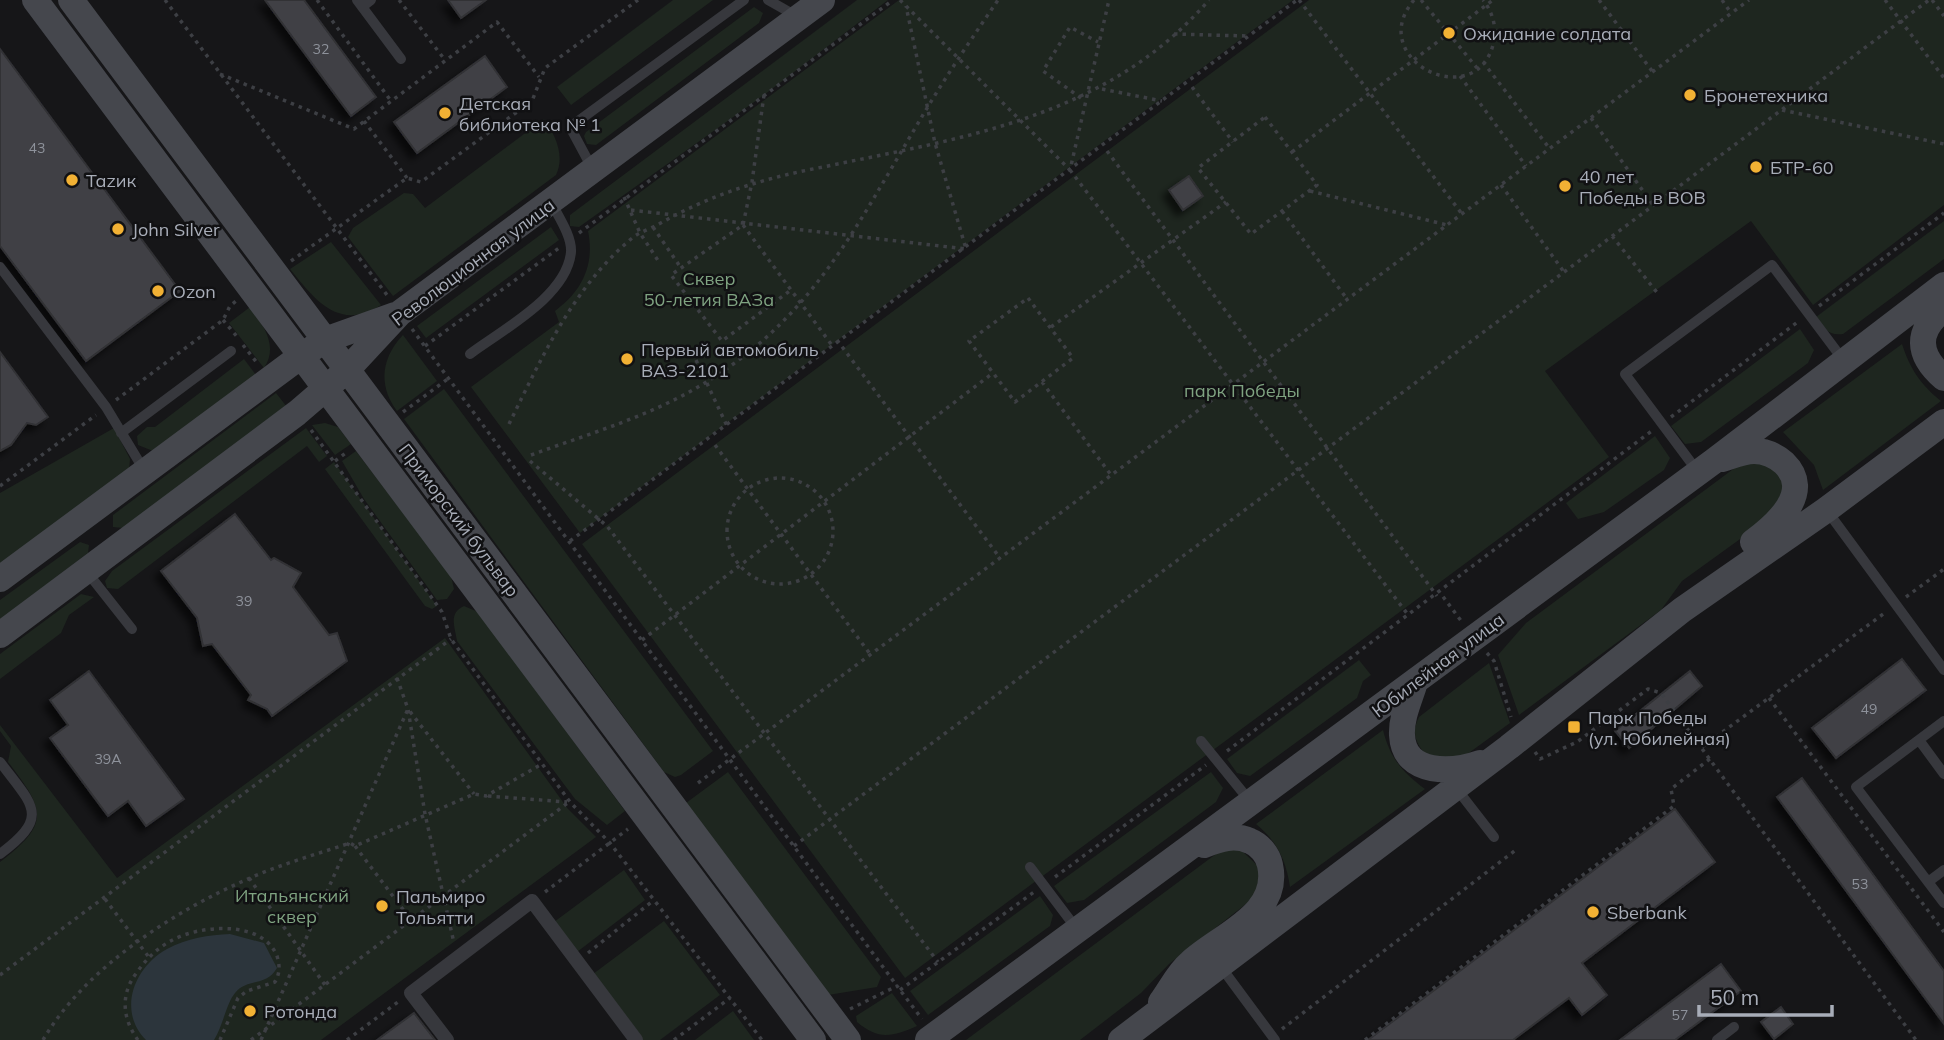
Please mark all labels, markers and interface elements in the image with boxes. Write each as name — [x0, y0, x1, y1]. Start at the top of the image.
place label: Ожидание солдата — [1463, 22, 1631, 45]
marker: Ожидание солдата — [1441, 25, 1457, 41]
house number: 32 — [313, 40, 329, 58]
place label: Бронетехника — [1704, 84, 1828, 107]
marker: Бронетехника — [1682, 87, 1698, 103]
place label: Детская библиотека № 1 — [459, 92, 601, 136]
marker: Детская библиотека № 1 — [437, 105, 453, 121]
house number: 43 — [29, 139, 45, 157]
place label: БТР-60 — [1770, 156, 1834, 179]
marker: БТР-60 — [1748, 159, 1764, 175]
place label: 40 лет Победы в ВОВ — [1579, 165, 1706, 209]
place label: Таzик — [86, 169, 137, 192]
marker: Таzик — [64, 172, 80, 188]
marker: 40 лет Победы в ВОВ — [1557, 178, 1573, 194]
street label: Революционная улица — [387, 193, 559, 331]
place label: John Silver — [132, 218, 220, 241]
marker: John Silver — [110, 221, 126, 237]
park label: Сквер 50-летия ВАЗа — [644, 267, 774, 311]
place label: Ozon — [172, 280, 216, 303]
marker: Ozon — [150, 283, 166, 299]
place label: Первый автомобиль ВАЗ-2101 — [641, 338, 819, 382]
marker: Первый автомобиль ВАЗ-2101 — [619, 351, 635, 367]
park label: парк Победы — [1184, 379, 1300, 402]
street label: Приморский бульвар — [394, 439, 524, 601]
house number: 39 — [236, 592, 252, 610]
street label: Юбилейная улица — [1367, 608, 1509, 722]
house number: 49 — [1861, 700, 1877, 718]
place label: Парк Победы (ул. Юбилейная) — [1588, 706, 1731, 750]
marker: Парк Победы (ул. Юбилейная) — [1566, 719, 1582, 735]
house number: 39А — [94, 750, 122, 768]
house number: 53 — [1852, 875, 1868, 893]
park label: Итальянский сквер — [235, 884, 349, 928]
place label: Пальмиро Тольятти — [396, 885, 485, 929]
marker: Пальмиро Тольятти — [374, 898, 390, 914]
place label: Sberbank — [1607, 901, 1687, 924]
marker: Sberbank — [1585, 904, 1601, 920]
scale bar — [1699, 974, 1832, 1018]
text: 50 m — [1710, 984, 1759, 1010]
place label: Ротонда — [264, 1000, 337, 1023]
marker: Ротонда — [242, 1003, 258, 1019]
house number: 57 — [1672, 1006, 1688, 1024]

